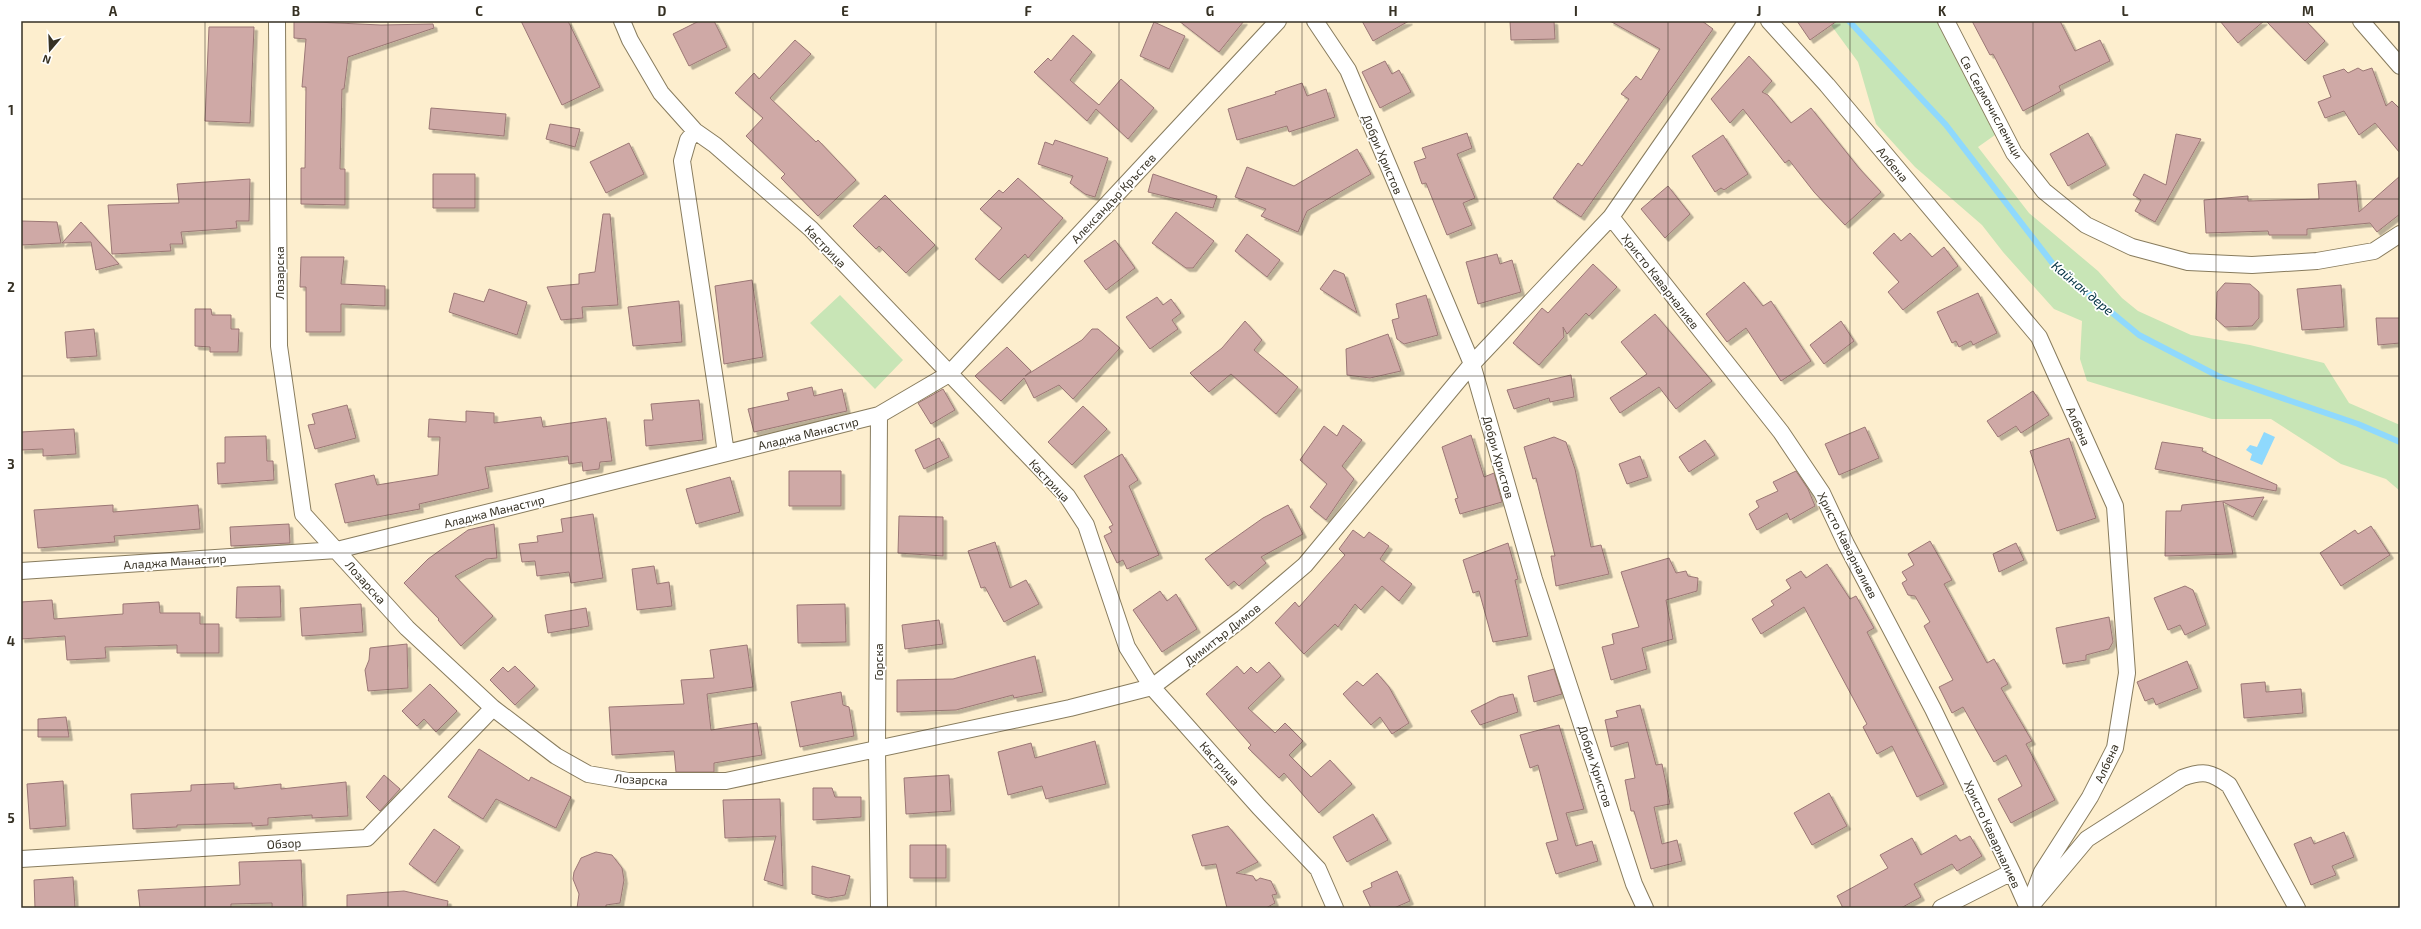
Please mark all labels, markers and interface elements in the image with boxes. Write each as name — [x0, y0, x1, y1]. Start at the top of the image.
text: A — [109, 3, 118, 19]
text: B — [292, 3, 300, 19]
text: C — [475, 3, 483, 19]
text: D — [658, 3, 667, 19]
text: E — [841, 3, 849, 19]
text: F — [1024, 3, 1032, 19]
text: G — [1206, 3, 1214, 19]
text: H — [1389, 3, 1398, 19]
text: I — [1574, 3, 1578, 19]
text: J — [1757, 3, 1761, 19]
text: K — [1938, 3, 1947, 19]
text: L — [2122, 3, 2129, 19]
text: M — [2302, 3, 2314, 19]
north arrow — [30, 30, 70, 70]
text: N — [41, 52, 52, 67]
street label: Св. Седмочисленици — [1958, 53, 2026, 161]
text: 1 — [8, 102, 14, 118]
street label: Добри Христов — [1360, 112, 1406, 196]
street label: Албена — [1874, 144, 1912, 184]
street label: Александър Кръстев — [1068, 150, 1158, 246]
street label: Кастрица — [802, 222, 850, 270]
street label: Христо Каварналиев — [1619, 230, 1703, 332]
street label: Лозарска — [272, 246, 286, 300]
water label: Кайнак дере — [2049, 257, 2117, 319]
text: 2 — [7, 279, 15, 295]
street label: Албена — [2064, 404, 2094, 448]
street label: Аладжа Манастир — [756, 414, 860, 452]
street label: Добри Христов — [1481, 414, 1517, 500]
text: 3 — [7, 456, 15, 472]
street label: Кастрица — [1027, 456, 1073, 504]
street label: Христо Каварналиев — [1815, 490, 1881, 600]
street label: Аладжа Манастир — [442, 492, 546, 530]
street label: Аладжа Манастир — [123, 550, 227, 572]
street label: Лозарска — [343, 558, 389, 606]
street label: Димитър Димов — [1181, 600, 1263, 668]
text: 4 — [7, 633, 15, 649]
street label: Горска — [871, 643, 885, 681]
street label: Добри Христов — [1576, 723, 1616, 809]
street label: Кастрица — [1197, 738, 1243, 788]
street label: Албена — [2091, 741, 2121, 785]
street label: Лозарска — [614, 771, 668, 787]
street label: Христо Каварналиев — [1962, 778, 2024, 890]
text: 5 — [7, 810, 15, 826]
street label: Обзор — [266, 835, 302, 851]

